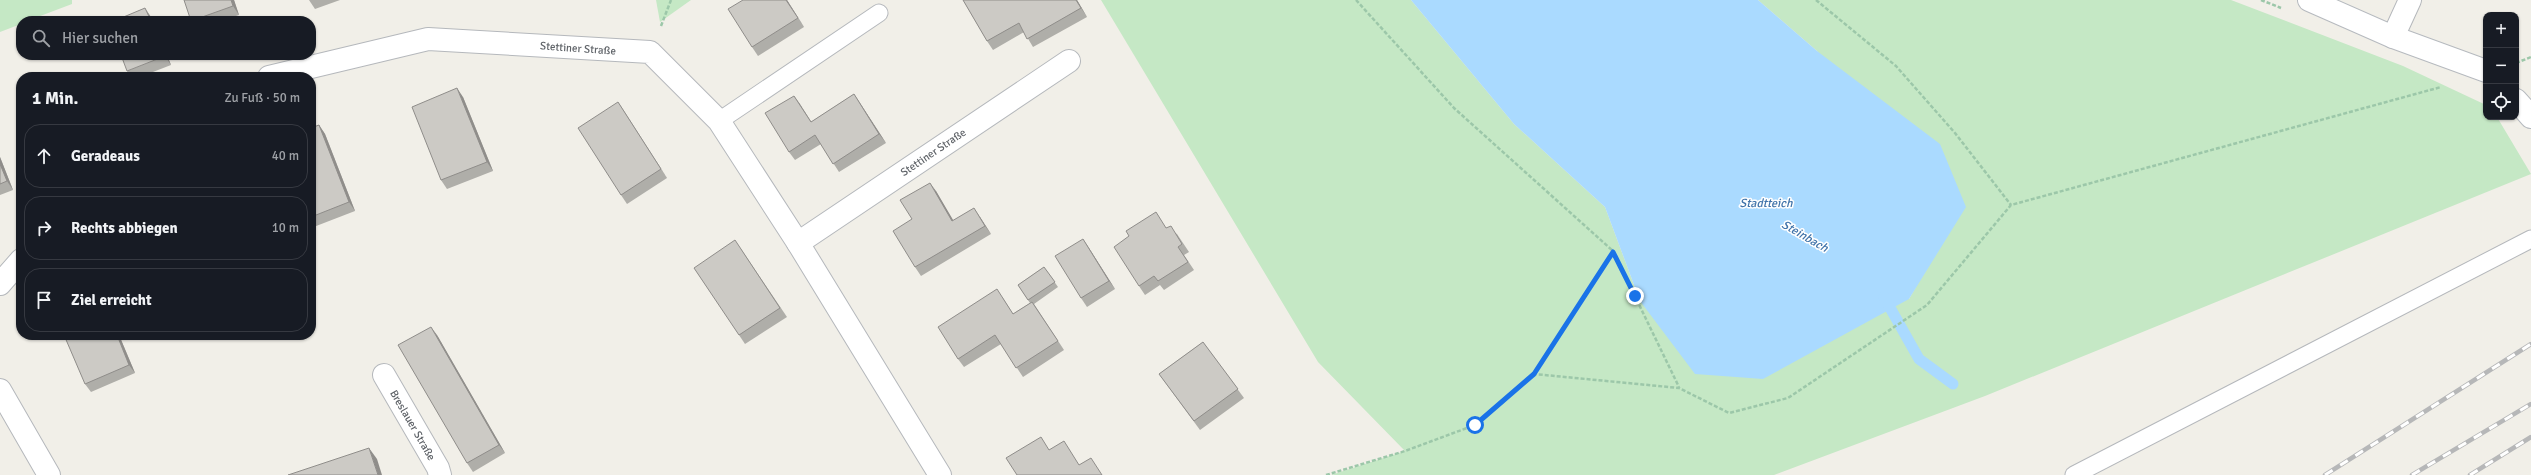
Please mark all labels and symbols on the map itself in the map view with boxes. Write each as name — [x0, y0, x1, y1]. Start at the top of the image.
street label: Stettiner Straße — [540, 39, 616, 58]
street label: Stettiner Straße — [898, 126, 968, 179]
water label: Stadtteich — [1739, 196, 1793, 211]
water label: Steinbach — [1779, 217, 1831, 256]
route end — [1626, 287, 1644, 305]
street label: Breslauer Straße — [387, 388, 438, 463]
route start — [1466, 416, 1484, 434]

